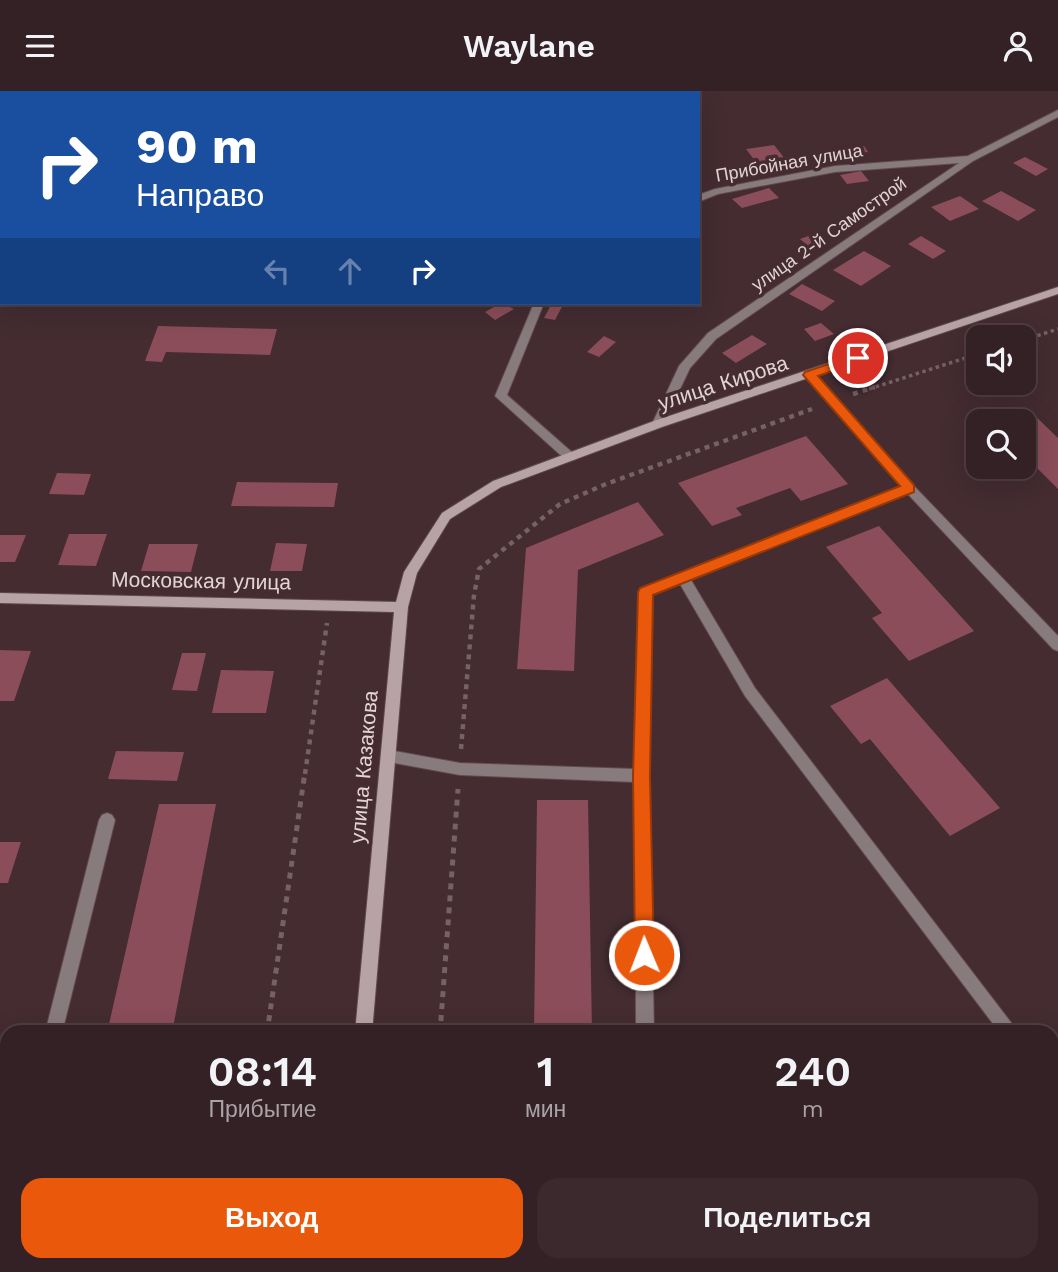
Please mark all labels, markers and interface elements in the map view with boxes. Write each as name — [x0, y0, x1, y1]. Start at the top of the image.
icon: menu — [21, 27, 59, 65]
text: Waylane — [463, 27, 595, 65]
icon: person — [999, 27, 1037, 65]
text: 90 m — [136, 117, 258, 175]
icon: right — [21, 119, 112, 210]
street label: Прибойная улица — [714, 139, 865, 186]
street label: улица 2-й Самострой — [747, 172, 910, 295]
text: Направо — [136, 176, 264, 214]
icon: left — [258, 252, 296, 290]
icon: ahead — [331, 252, 369, 290]
icon: right — [404, 252, 442, 290]
map controls — [966, 325, 1036, 479]
button: sound — [966, 325, 1036, 395]
pin — [828, 328, 888, 388]
icon: arrive — [839, 339, 877, 377]
street label: улица Кирова — [655, 350, 791, 415]
button: search — [966, 409, 1036, 479]
street label: Московская улица — [111, 566, 292, 595]
street label: улица Казакова — [344, 689, 383, 845]
position arrow — [607, 918, 681, 992]
text: 08:14 — [208, 1047, 317, 1096]
text: 1 — [537, 1047, 554, 1096]
text: 240 — [774, 1047, 851, 1096]
text: Прибытие — [208, 1096, 316, 1123]
text: мин — [525, 1096, 566, 1123]
text: m — [802, 1096, 824, 1123]
button: Выход — [21, 1178, 523, 1258]
button: Поделиться — [537, 1178, 1038, 1258]

